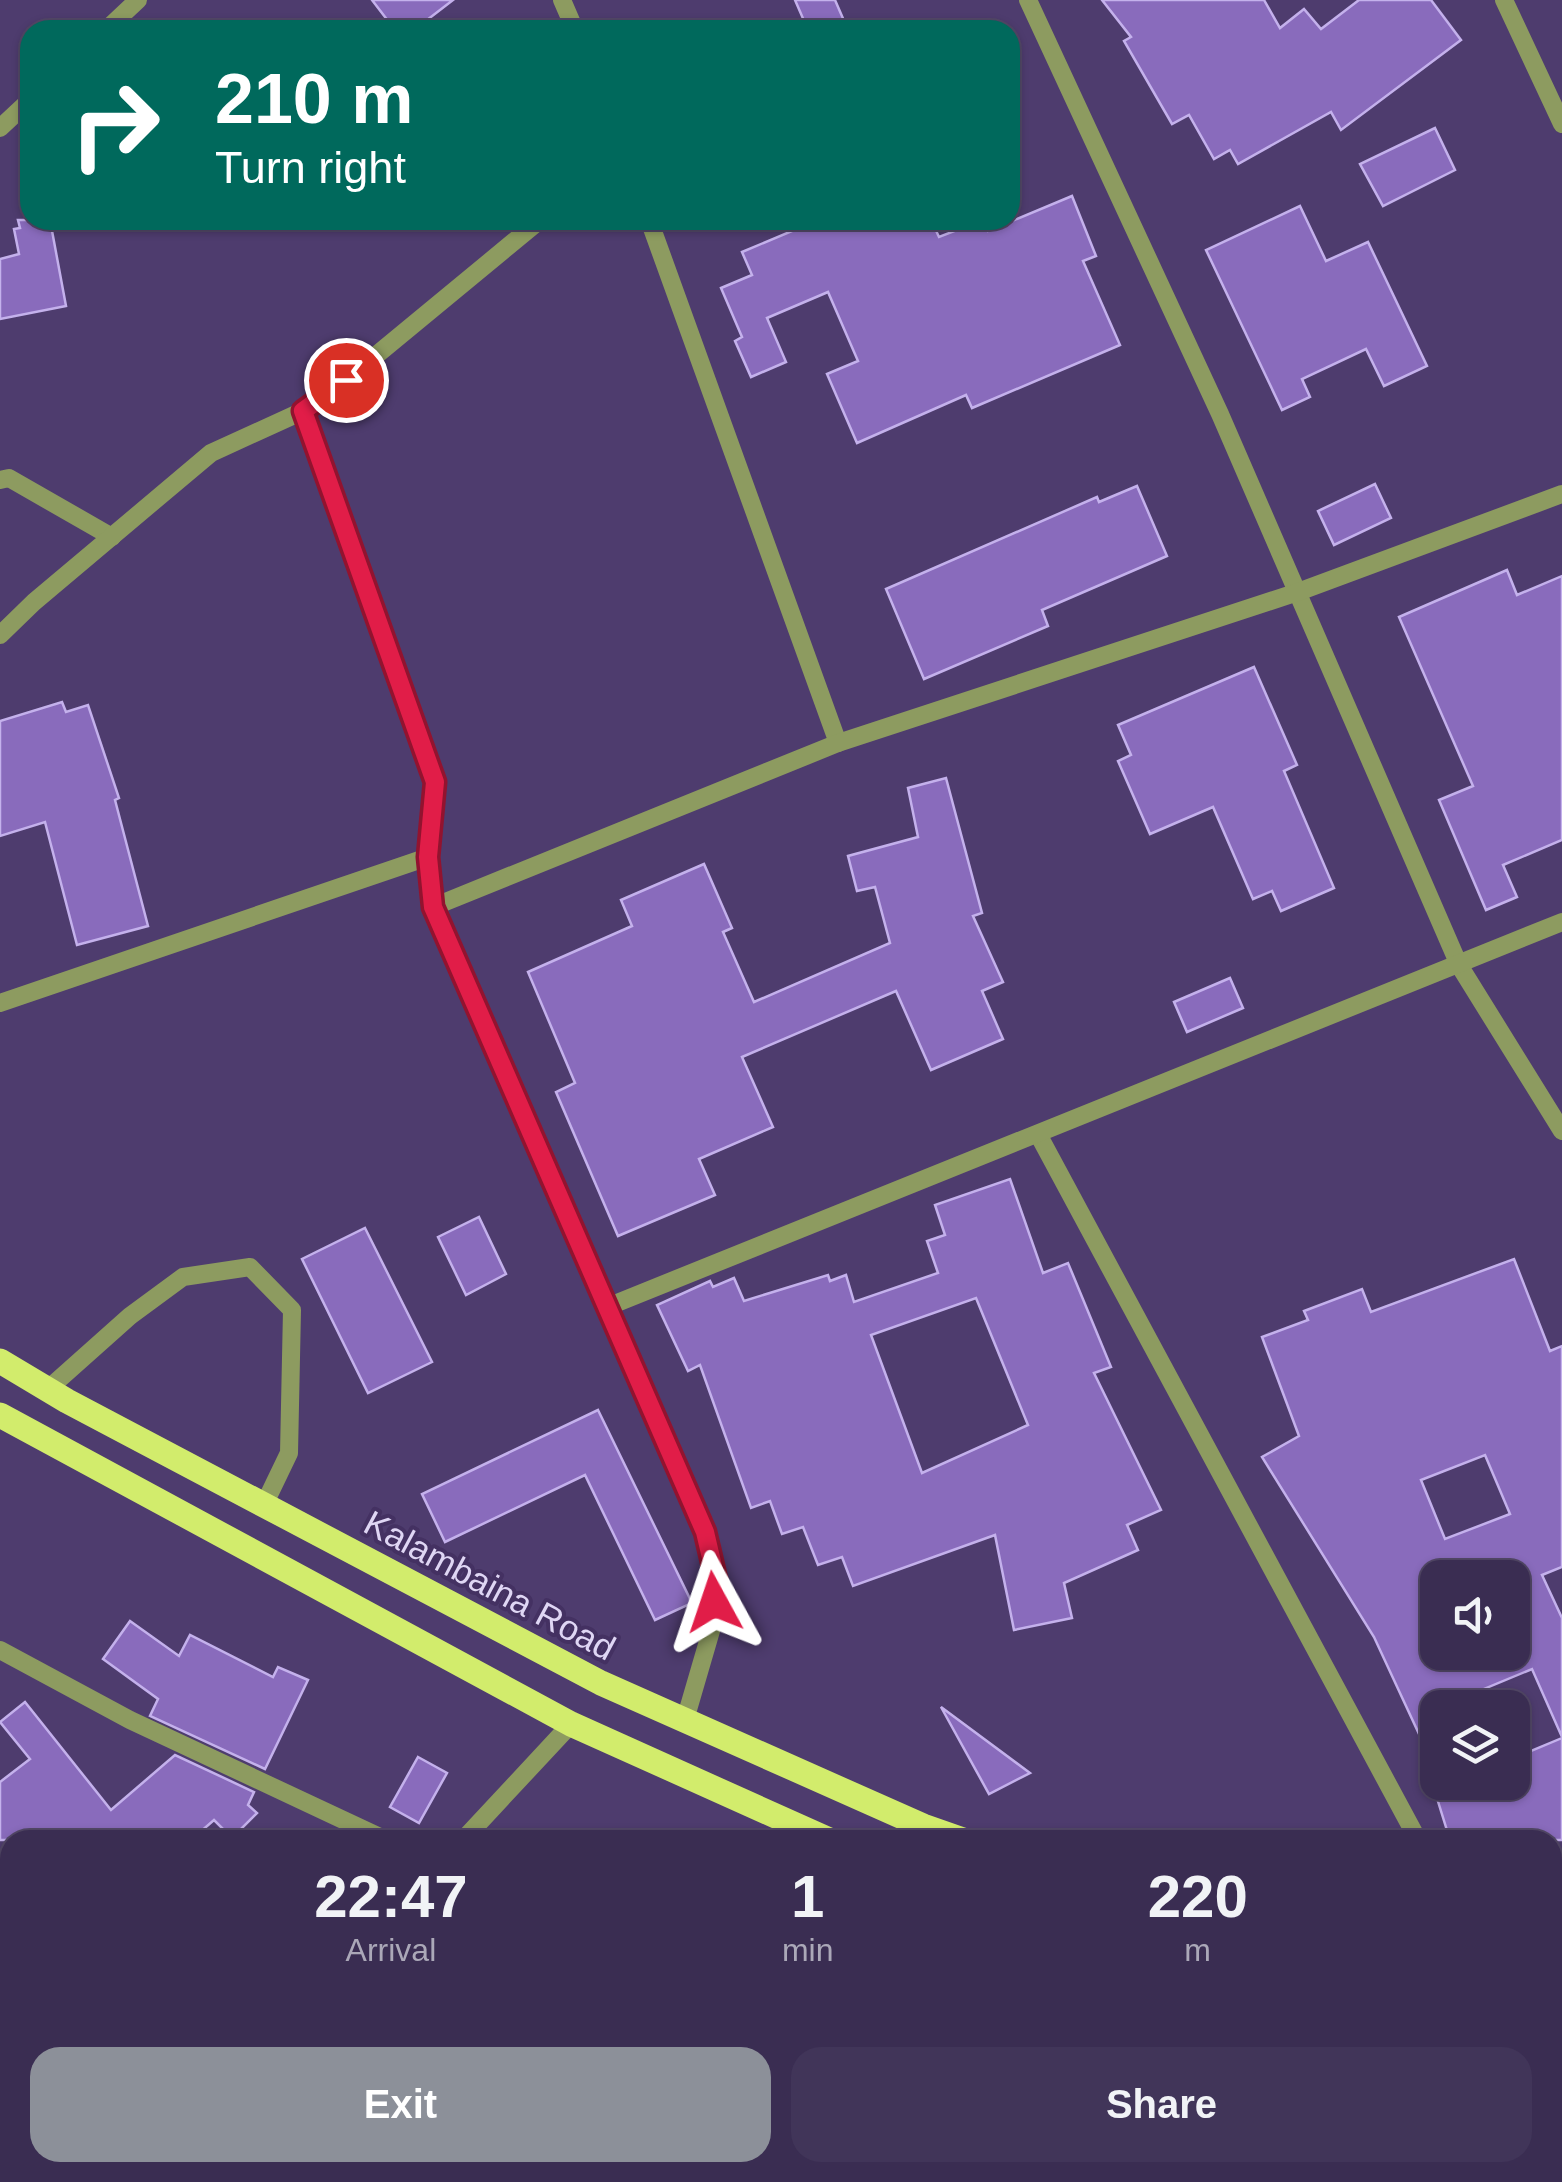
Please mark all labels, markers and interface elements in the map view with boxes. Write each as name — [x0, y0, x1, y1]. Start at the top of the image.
icon: right — [50, 60, 180, 190]
text: 210 m — [215, 60, 413, 138]
text: Turn right — [215, 142, 406, 193]
pin — [304, 338, 389, 423]
icon: arrive — [319, 353, 374, 408]
street label: Kalambaina Road — [358, 1502, 622, 1668]
position arrow — [662, 1550, 766, 1654]
map controls — [1420, 1560, 1530, 1800]
button: sound — [1420, 1560, 1530, 1670]
button: layers — [1420, 1690, 1530, 1800]
text: 22:47 — [314, 1863, 468, 1930]
text: 1 — [791, 1863, 824, 1930]
text: 220 — [1148, 1863, 1248, 1930]
text: Arrival — [346, 1932, 436, 1968]
text: min — [782, 1932, 833, 1968]
text: m — [1184, 1932, 1211, 1968]
button: Exit — [30, 2047, 771, 2162]
button: Share — [791, 2047, 1532, 2162]

